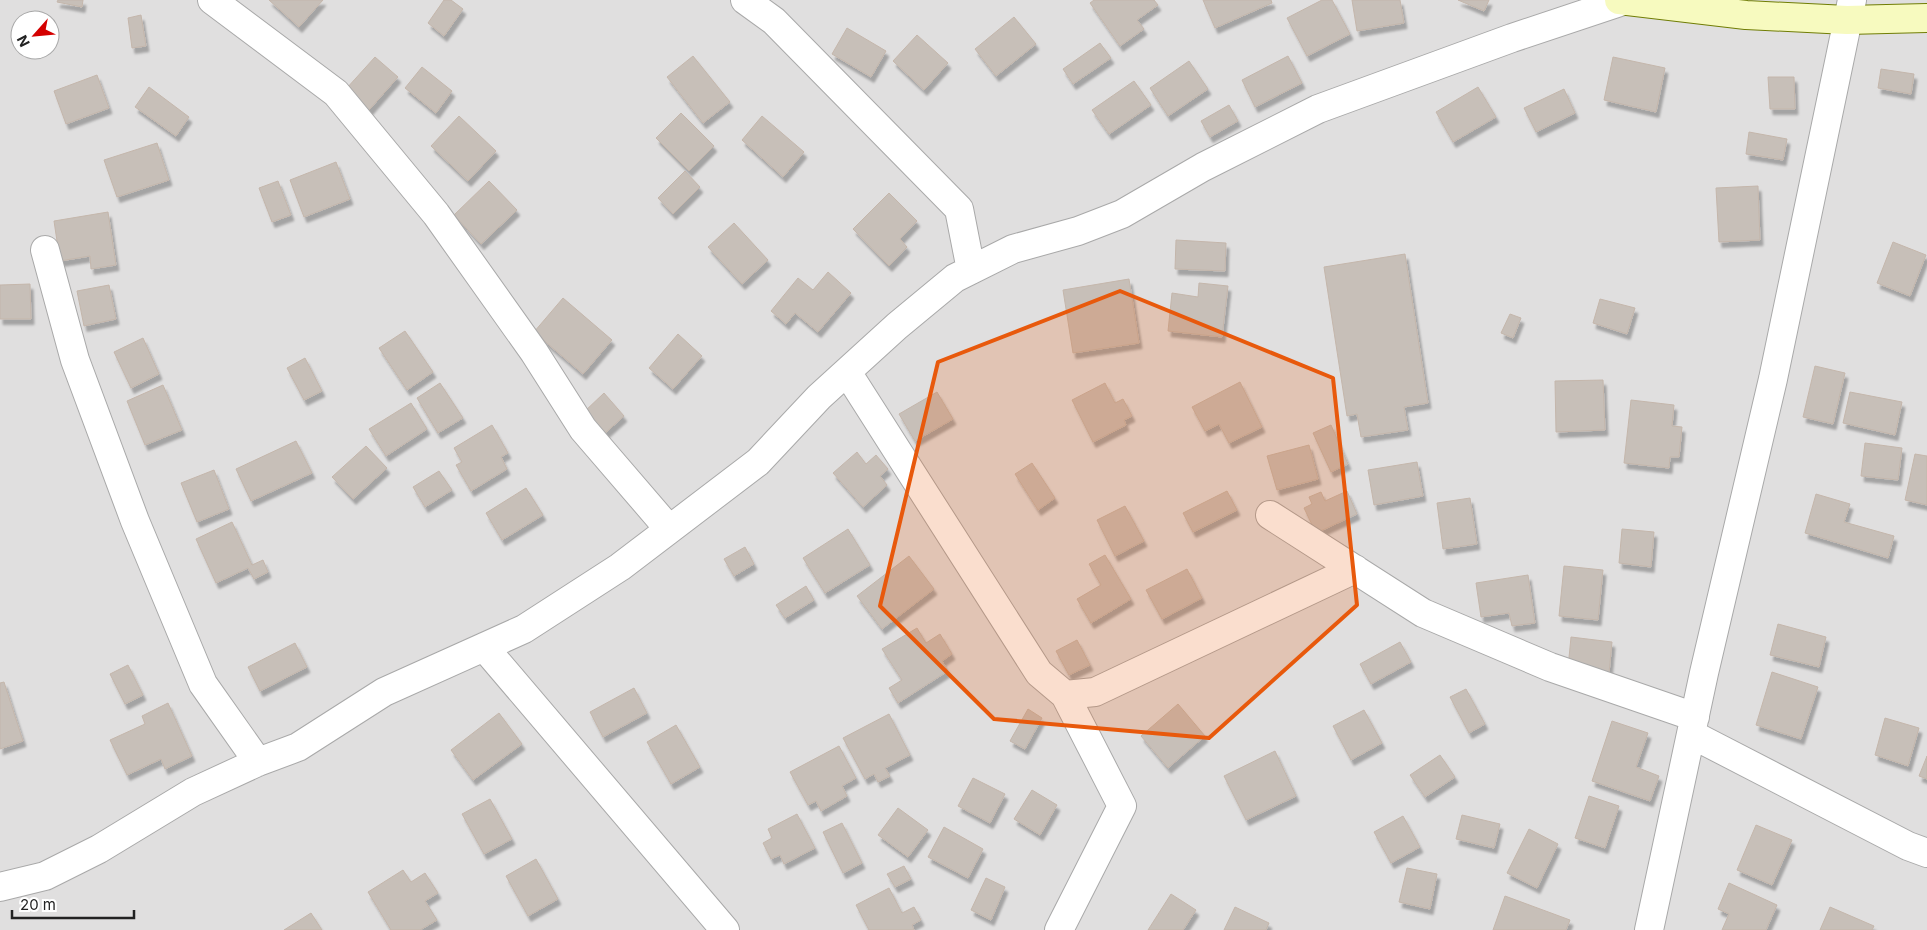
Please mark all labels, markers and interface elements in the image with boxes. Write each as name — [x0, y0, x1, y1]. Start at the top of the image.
north arrow — [10, 10, 60, 60]
text: N — [13, 33, 33, 50]
scale bar — [12, 888, 135, 920]
text: 20 m — [20, 895, 56, 914]

